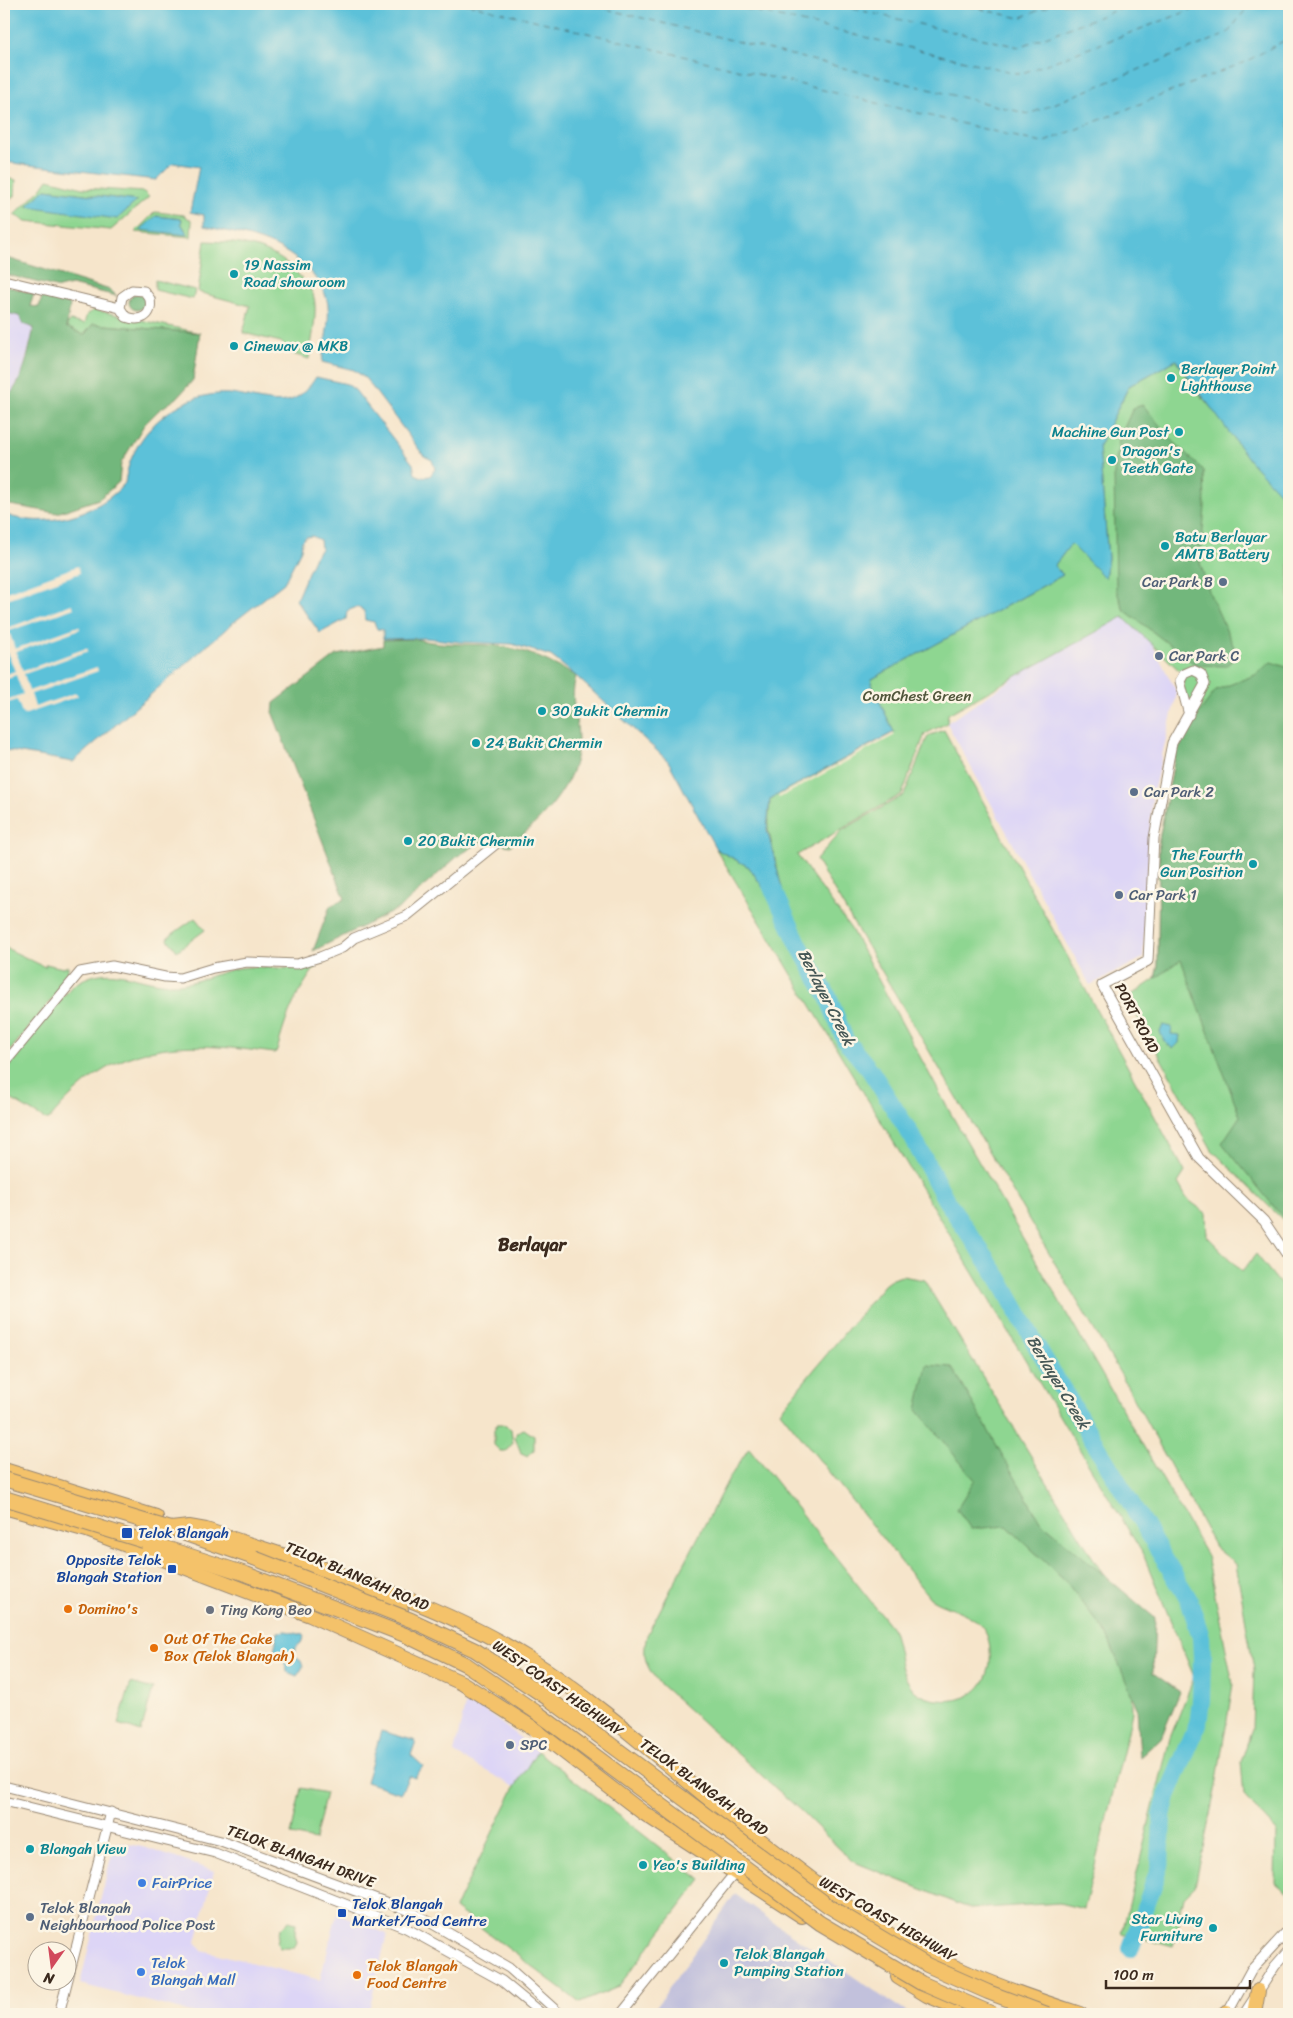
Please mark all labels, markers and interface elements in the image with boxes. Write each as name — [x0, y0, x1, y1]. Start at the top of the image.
place label: 19 Nassim Road showroom — [244, 252, 346, 295]
marker: 19 Nassim Road showroom — [228, 268, 240, 280]
place label: Cinewav @ MKB — [244, 333, 348, 359]
marker: Cinewav @ MKB — [228, 340, 240, 352]
place label: Berlayer Point Lighthouse — [1181, 356, 1277, 399]
marker: Berlayer Point Lighthouse — [1165, 372, 1177, 384]
place label: Machine Gun Post — [1052, 419, 1170, 445]
marker: Machine Gun Post — [1173, 426, 1185, 438]
place label: Dragon's Teeth Gate — [1122, 438, 1194, 481]
marker: Dragon's Teeth Gate — [1106, 454, 1118, 466]
place label: Batu Berlayar AMTB Battery — [1174, 524, 1270, 567]
marker: Batu Berlayar AMTB Battery — [1159, 540, 1171, 552]
place label: Car Park B — [1142, 569, 1213, 595]
marker: Car Park B — [1217, 576, 1229, 588]
place label: Car Park C — [1169, 643, 1239, 669]
marker: Car Park C — [1153, 650, 1165, 662]
park label: ComChest Green — [863, 683, 971, 709]
place label: 30 Bukit Chermin — [552, 698, 668, 724]
marker: 30 Bukit Chermin — [536, 705, 548, 717]
place label: 24 Bukit Chermin — [486, 730, 602, 756]
marker: 24 Bukit Chermin — [470, 737, 482, 749]
place label: Car Park 2 — [1144, 779, 1214, 805]
marker: Car Park 2 — [1128, 786, 1140, 798]
place label: 20 Bukit Chermin — [418, 828, 535, 854]
marker: 20 Bukit Chermin — [402, 835, 414, 847]
place label: The Fourth Gun Position — [1160, 842, 1243, 885]
marker: The Fourth Gun Position — [1247, 858, 1259, 870]
place label: Car Park 1 — [1129, 882, 1197, 908]
marker: Car Park 1 — [1113, 889, 1125, 901]
water label: Berlayer Creek — [790, 944, 864, 1052]
street label: PORT ROAD — [1107, 978, 1167, 1058]
district label: Berlayar — [498, 1229, 568, 1261]
water label: Berlayer Creek — [1019, 1330, 1099, 1436]
place label: Telok Blangah — [138, 1520, 229, 1546]
marker: Telok Blangah — [120, 1526, 134, 1540]
street label: TELOK BLANGAH ROAD — [281, 1534, 433, 1618]
place label: Opposite Telok Blangah Station — [56, 1547, 162, 1590]
marker: Opposite Telok Blangah Station — [166, 1563, 178, 1575]
place label: Domino's — [78, 1596, 138, 1622]
place label: Ting Kong Beo — [220, 1597, 312, 1623]
marker: Domino's — [62, 1603, 74, 1615]
marker: Ting Kong Beo — [204, 1604, 216, 1616]
place label: Out Of The Cake Box (Telok Blangah) — [164, 1626, 294, 1669]
street label: WEST COAST HIGHWAY — [487, 1633, 630, 1744]
marker: Out Of The Cake Box (Telok Blangah) — [148, 1642, 160, 1654]
street label: TELOK BLANGAH ROAD — [634, 1731, 774, 1843]
place label: SPC — [520, 1732, 547, 1758]
marker: SPC — [504, 1739, 516, 1751]
street label: TELOK BLANGAH DRIVE — [223, 1817, 381, 1896]
place label: Blangah View — [40, 1836, 127, 1862]
marker: Blangah View — [24, 1843, 36, 1855]
place label: Yeo's Building — [653, 1852, 746, 1878]
marker: Yeo's Building — [637, 1859, 649, 1871]
street label: WEST COAST HIGHWAY — [814, 1869, 962, 1969]
place label: FairPrice — [152, 1870, 213, 1896]
marker: FairPrice — [136, 1877, 148, 1889]
place label: Telok Blangah Market/Food Centre — [352, 1891, 487, 1934]
place label: Telok Blangah Neighbourhood Police Post — [40, 1895, 216, 1938]
place label: Star Living Furniture — [1132, 1906, 1203, 1949]
marker: Telok Blangah Market/Food Centre — [336, 1907, 348, 1919]
marker: Telok Blangah Neighbourhood Police Post — [24, 1911, 36, 1923]
marker: Star Living Furniture — [1207, 1922, 1219, 1934]
north arrow — [28, 1940, 78, 1990]
place label: Telok Blangah Pumping Station — [734, 1941, 844, 1984]
place label: Telok Blangah Mall — [151, 1950, 236, 1993]
place label: Telok Blangah Food Centre — [367, 1953, 458, 1996]
marker: Telok Blangah Pumping Station — [718, 1957, 730, 1969]
scale bar — [1106, 1958, 1249, 1990]
text: 100 m — [1113, 1962, 1154, 1988]
text: N — [41, 1965, 58, 1992]
marker: Telok Blangah Mall — [135, 1966, 147, 1978]
marker: Telok Blangah Food Centre — [351, 1969, 363, 1981]

